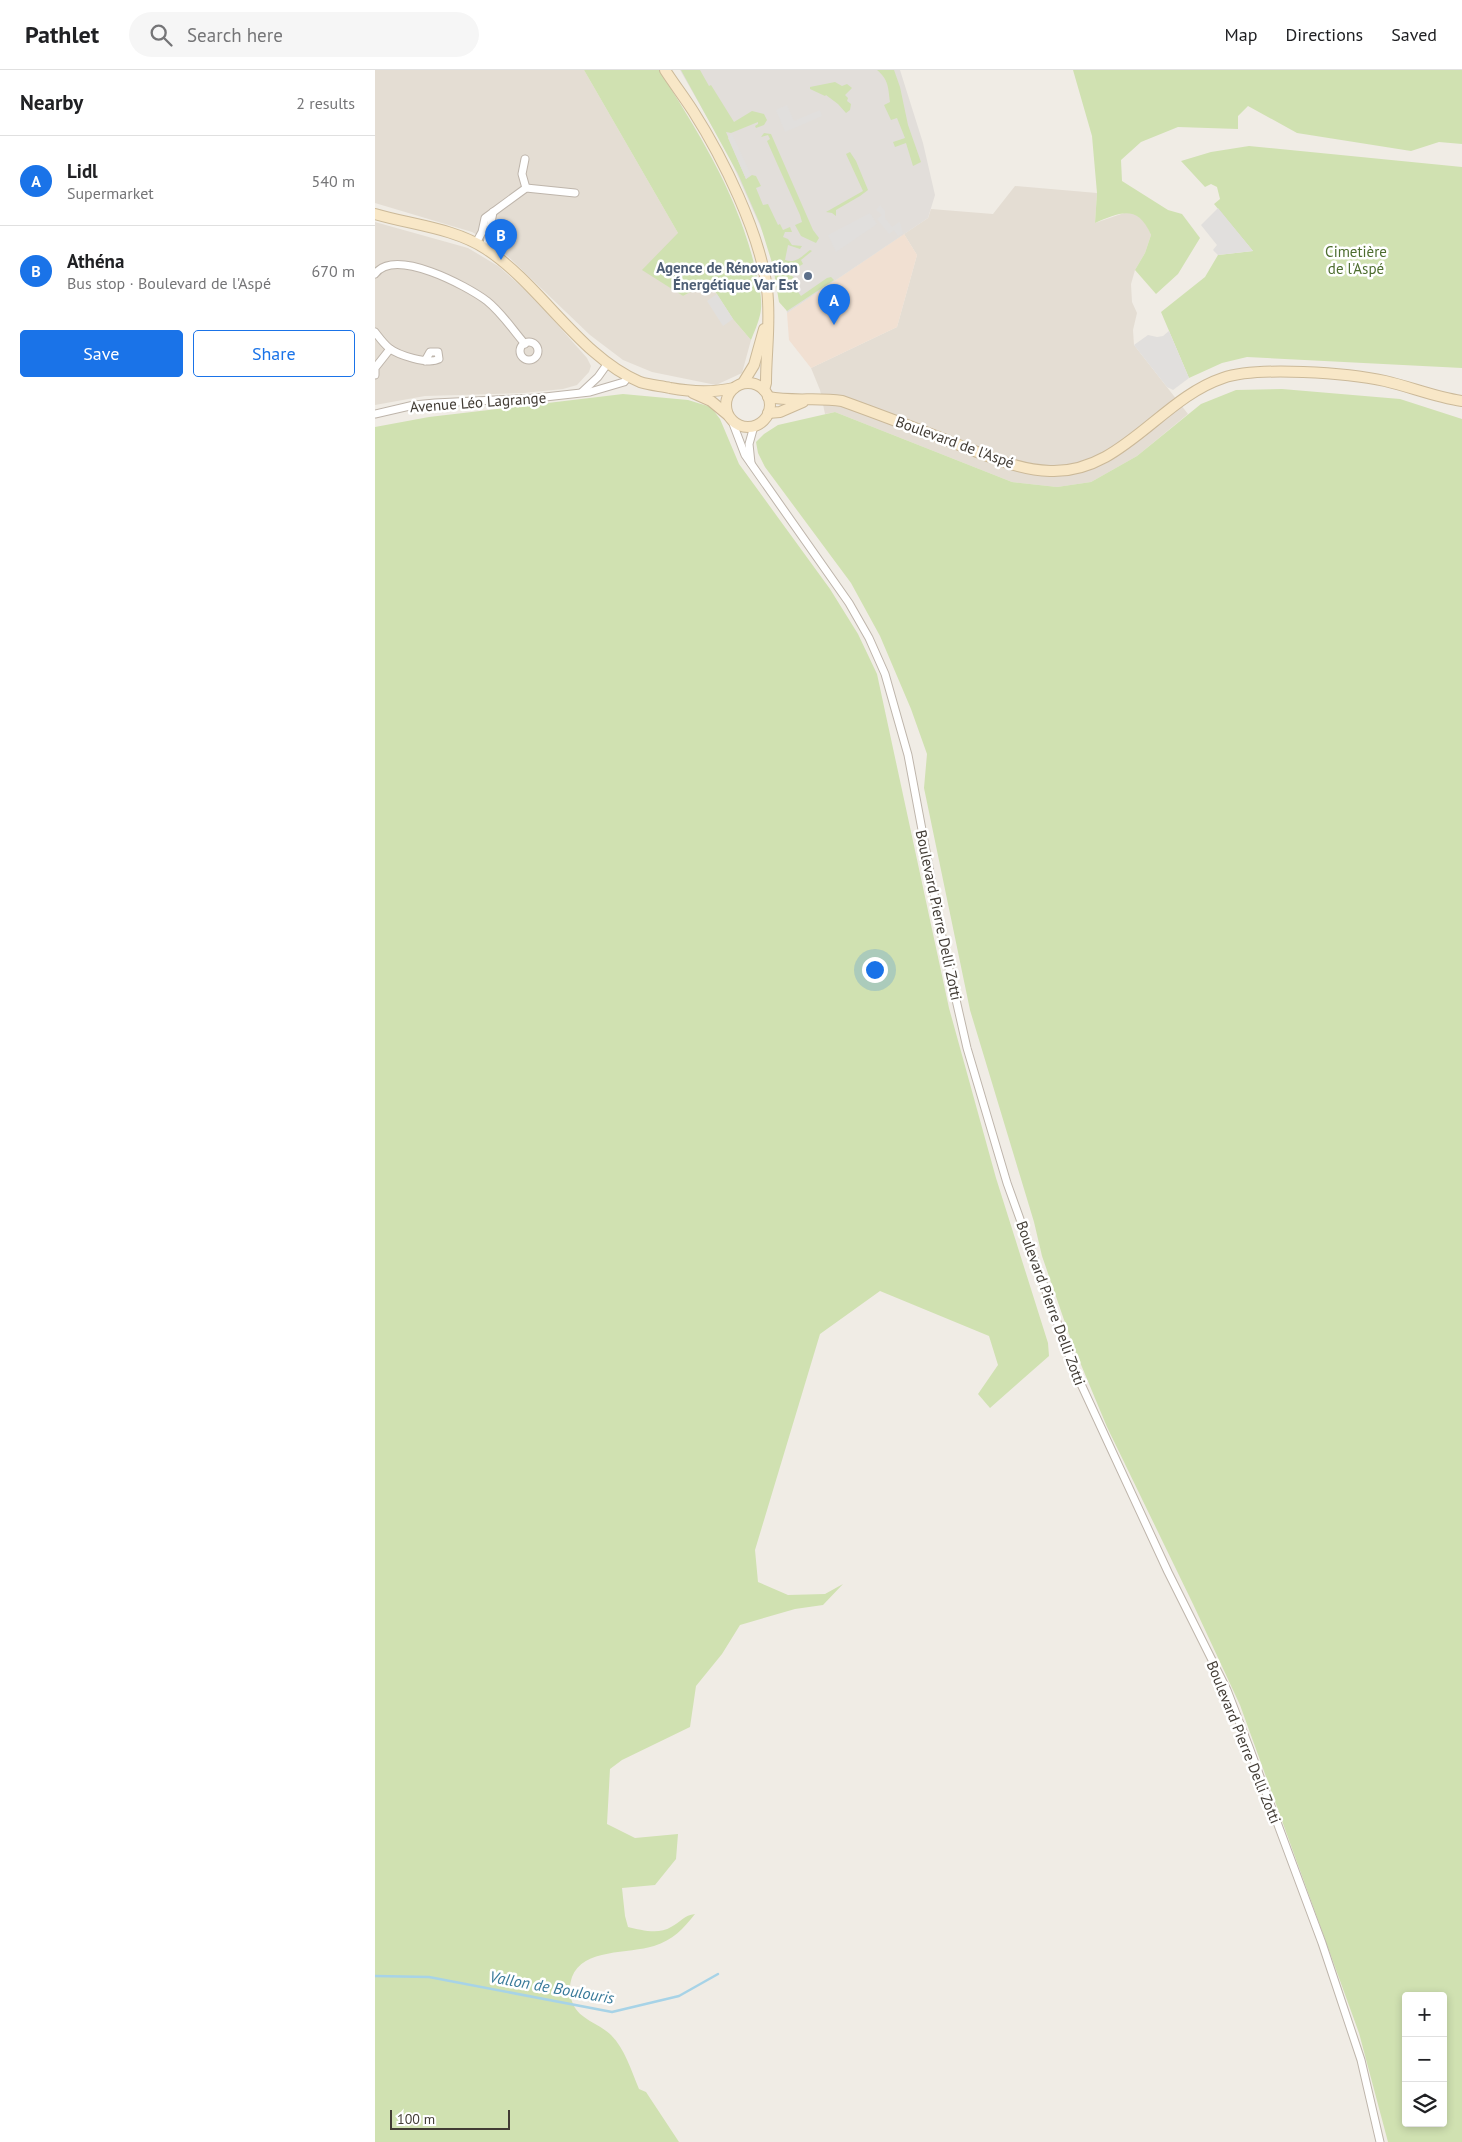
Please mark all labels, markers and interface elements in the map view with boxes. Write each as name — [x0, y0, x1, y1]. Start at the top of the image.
search box — [129, 12, 479, 57]
text: Pathlet — [25, 19, 99, 50]
icon: search — [147, 21, 175, 49]
text: Search here — [187, 23, 283, 47]
text: Map — [1225, 23, 1257, 46]
text: Directions — [1285, 23, 1363, 46]
text: Saved — [1391, 23, 1437, 46]
text: Nearby — [20, 89, 83, 116]
text: 2 results — [296, 93, 355, 113]
text: Lidl — [67, 159, 98, 183]
text: A — [31, 171, 41, 191]
text: 540 m — [312, 171, 355, 191]
text: Supermarket — [67, 183, 154, 203]
pin: B — [485, 219, 517, 260]
park label: Cimetière de l'Aspé — [1325, 242, 1387, 278]
text: Athéna — [67, 249, 124, 273]
place label: Agence de Rénovation Énergétique Var Est — [656, 258, 799, 294]
text: B — [31, 261, 41, 281]
text: 670 m — [312, 261, 355, 281]
marker: Agence de Rénovation Énergétique Var Est — [802, 270, 814, 282]
text: Bus stop · Boulevard de l'Aspé — [67, 273, 271, 293]
pin: A — [818, 284, 850, 325]
button: Save — [20, 330, 183, 377]
button: Share — [193, 330, 355, 377]
street label: Avenue Léo Lagrange — [409, 388, 547, 416]
street label: Boulevard de l'Aspé — [893, 412, 1017, 472]
street label: Boulevard Pierre Delli Zotti — [912, 828, 966, 1002]
your location — [862, 957, 888, 983]
street label: Boulevard Pierre Delli Zotti — [1012, 1218, 1090, 1388]
street label: Boulevard Pierre Delli Zotti — [1203, 1658, 1285, 1826]
water label: Vallon de Boulouris — [488, 1966, 616, 2008]
map controls — [1402, 1992, 1447, 2127]
button: + — [1402, 1992, 1447, 2037]
button: − — [1402, 2037, 1447, 2082]
button: layers — [1402, 2082, 1447, 2127]
scale bar — [390, 2107, 510, 2130]
text: 100 m — [397, 2110, 435, 2128]

